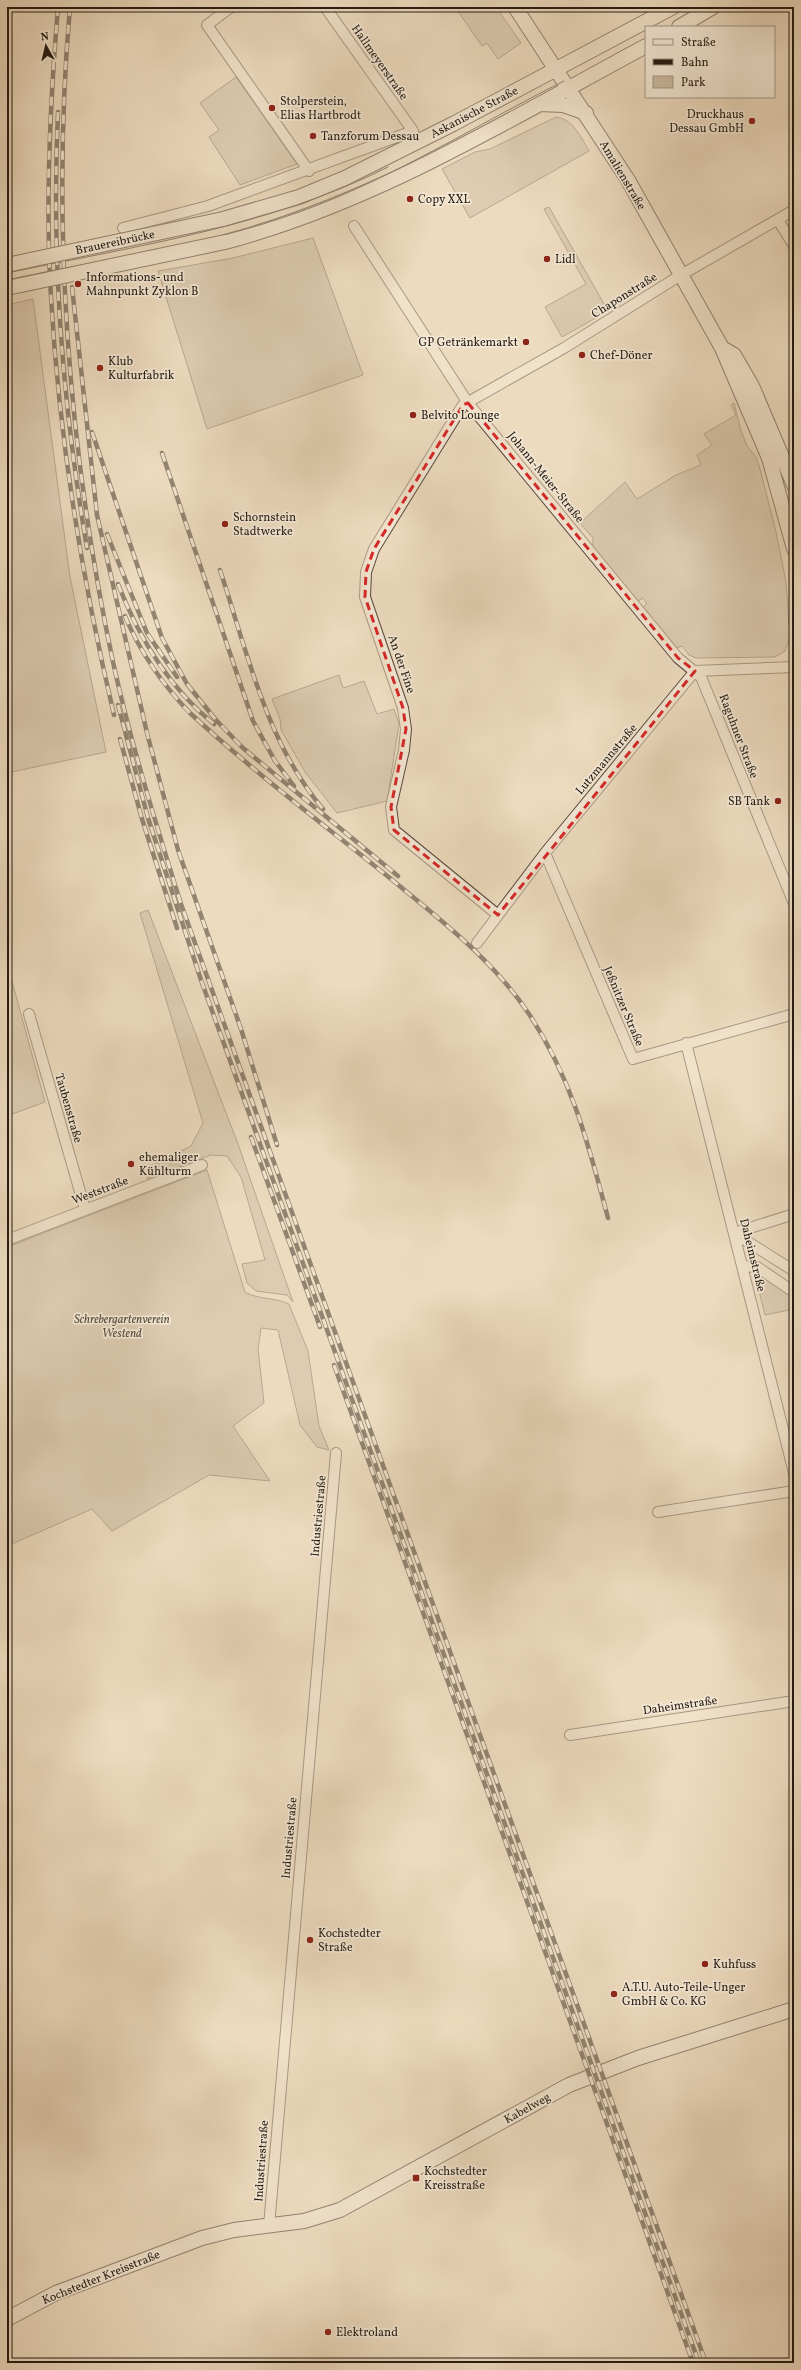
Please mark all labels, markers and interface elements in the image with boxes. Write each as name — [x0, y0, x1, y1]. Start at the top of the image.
street label: Hallmeyerstraße — [347, 22, 411, 104]
north arrow — [26, 26, 66, 66]
legend — [645, 26, 775, 98]
text: N — [40, 30, 50, 46]
text: Straße — [681, 35, 716, 51]
text: Bahn — [681, 55, 709, 71]
text: Park — [681, 75, 706, 91]
street label: Askanische Straße — [428, 83, 521, 143]
place label: Stolperstein, Elias Hartbrodt — [280, 94, 361, 124]
marker: Stolperstein, Elias Hartbrodt — [267, 103, 277, 113]
place label: Druckhaus Dessau GmbH — [669, 107, 744, 137]
marker: Druckhaus Dessau GmbH — [747, 116, 757, 126]
place label: Tanzforum Dessau — [321, 129, 419, 145]
marker: Tanzforum Dessau — [308, 131, 318, 141]
street label: Amalienstraße — [595, 138, 649, 213]
place label: Copy XXL — [418, 192, 471, 208]
marker: Copy XXL — [405, 194, 415, 204]
street label: Brauereibrücke — [74, 227, 157, 259]
place label: Lidl — [555, 252, 576, 268]
marker: Lidl — [542, 254, 552, 264]
street label: Chaponstraße — [589, 269, 661, 322]
place label: Informations- und Mahnpunkt Zyklon B — [86, 270, 198, 300]
marker: Informations- und Mahnpunkt Zyklon B — [73, 279, 83, 289]
place label: GP Getränkemarkt — [419, 335, 518, 351]
marker: GP Getränkemarkt — [521, 337, 531, 347]
place label: Chef-Döner — [590, 348, 652, 364]
marker: Chef-Döner — [577, 350, 587, 360]
place label: Klub Kulturfabrik — [108, 354, 175, 384]
marker: Klub Kulturfabrik — [95, 363, 105, 373]
place label: Belvito Lounge — [421, 408, 500, 424]
marker: Belvito Lounge — [408, 410, 418, 420]
street label: Johann-Meier-Straße — [503, 429, 587, 527]
place label: Schornstein Stadtwerke — [233, 510, 296, 540]
marker: Schornstein Stadtwerke — [220, 519, 230, 529]
street label: An der Fine — [384, 633, 419, 696]
street label: Raguhner Straße — [715, 692, 762, 781]
street label: Lutzmannstraße — [572, 721, 641, 798]
place label: SB Tank — [728, 794, 770, 810]
marker: SB Tank — [773, 796, 783, 806]
street label: Jeßnitzer Straße — [599, 964, 647, 1049]
street label: Taubenstraße — [50, 1072, 86, 1145]
place label: ehemaliger Kühlturm — [139, 1150, 198, 1180]
marker: ehemaliger Kühlturm — [126, 1159, 136, 1169]
street label: Weststraße — [70, 1173, 131, 1209]
street label: Daheimstraße — [735, 1217, 769, 1294]
park label: Schrebergartenverein Westend — [74, 1312, 170, 1342]
street label: Industriestraße — [307, 1474, 331, 1558]
street label: Daheimstraße — [642, 1693, 719, 1719]
street label: Industriestraße — [278, 1796, 302, 1880]
place label: Kochstedter Straße — [318, 1926, 381, 1956]
marker: Kochstedter Straße — [305, 1935, 315, 1945]
place label: Kuhfuss — [713, 1957, 756, 1973]
marker: Kuhfuss — [700, 1959, 710, 1969]
place label: A.T.U. Auto-Teile-Unger GmbH & Co. KG — [622, 1980, 745, 2010]
marker: A.T.U. Auto-Teile-Unger GmbH & Co. KG — [609, 1989, 619, 1999]
street label: Kabelweg — [501, 2090, 554, 2128]
street label: Industriestraße — [251, 2119, 273, 2202]
place label: Kochstedter Kreisstraße — [424, 2164, 487, 2194]
marker: Kochstedter Kreisstraße — [411, 2173, 421, 2183]
street label: Kochstedter Kreisstraße — [40, 2247, 163, 2309]
place label: Elektroland — [336, 2325, 398, 2341]
marker: Elektroland — [323, 2327, 333, 2337]

